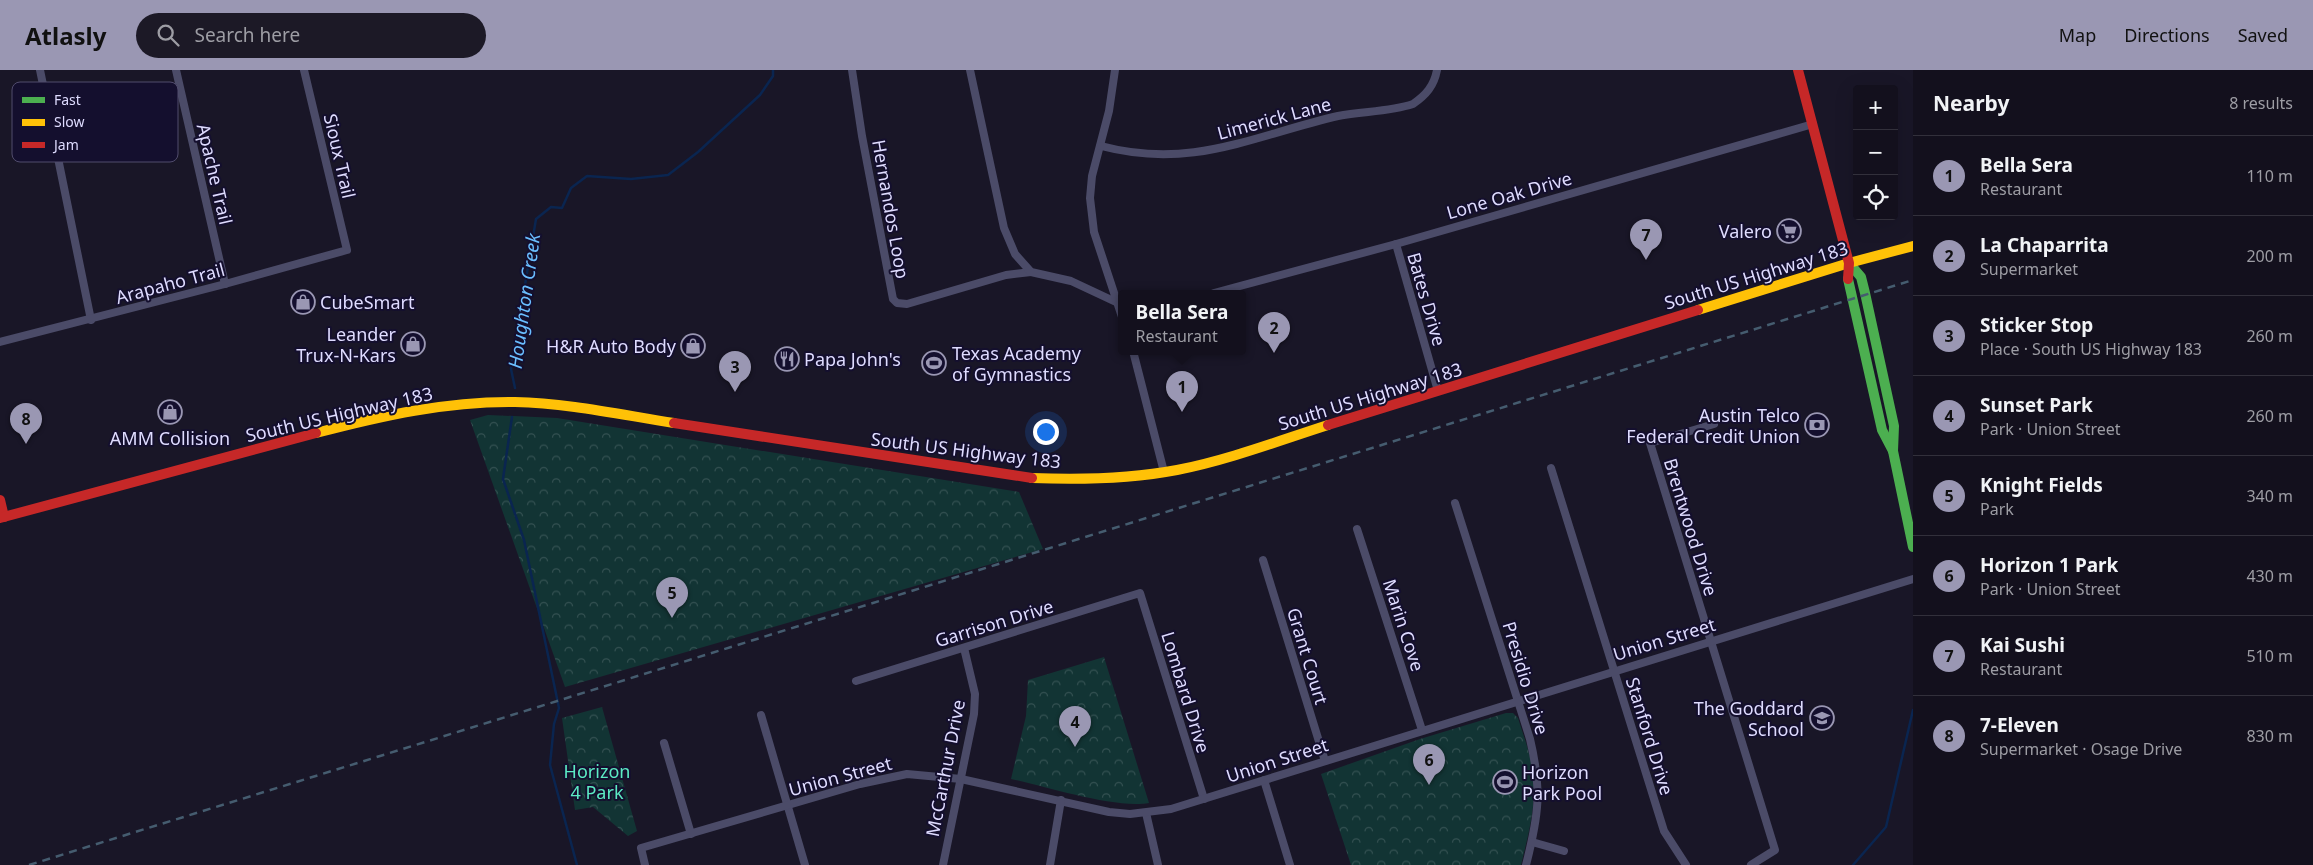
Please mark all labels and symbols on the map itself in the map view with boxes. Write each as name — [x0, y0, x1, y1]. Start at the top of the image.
legend — [12, 82, 178, 162]
text: Fast — [54, 90, 81, 109]
street label: Limerick Lane — [1214, 91, 1334, 145]
street label: Sioux Trail — [319, 111, 361, 201]
text: Slow — [54, 112, 85, 131]
street label: Apache Trail — [192, 121, 238, 227]
text: Jam — [52, 135, 79, 154]
street label: Hernandos Loop — [867, 138, 915, 280]
street label: Lone Oak Drive — [1444, 166, 1574, 224]
supermarket icon: Valero — [1776, 218, 1802, 244]
pin: 7 — [1630, 219, 1662, 260]
place label: Valero — [1719, 219, 1772, 243]
water label: Houghton Creek — [502, 231, 546, 370]
street label: South US Highway 183 — [1661, 236, 1851, 314]
street label: Bates Drive — [1402, 249, 1452, 349]
street label: Arapaho Trail — [113, 257, 227, 309]
shop icon: CubeSmart — [290, 289, 316, 315]
place label: CubeSmart — [320, 290, 415, 314]
pin: 2 — [1258, 312, 1290, 353]
place label: Leander Trux-N-Kars — [296, 322, 397, 367]
shop icon: Leander Trux-N-Kars — [400, 331, 426, 357]
shop icon: H&R Auto Body — [680, 333, 706, 359]
place label: H&R Auto Body — [546, 334, 677, 358]
place label: Texas Academy of Gymnastics — [952, 341, 1082, 386]
restaurant icon: Papa John's — [774, 346, 800, 372]
place label: Papa John's — [804, 347, 901, 371]
sports icon: Texas Academy of Gymnastics — [921, 350, 947, 376]
pin: 3 — [719, 351, 751, 392]
street label: South US Highway 183 — [1275, 357, 1465, 435]
pin: 1 — [1166, 371, 1198, 412]
street label: South US Highway 183 — [243, 381, 435, 447]
shop icon: AMM Collision — [157, 399, 183, 425]
pin: 8 — [10, 403, 42, 444]
place label: Austin Telco Federal Credit Union — [1626, 403, 1800, 448]
bank icon: Austin Telco Federal Credit Union — [1804, 412, 1830, 438]
your location — [1033, 419, 1059, 445]
place label: AMM Collision — [110, 426, 230, 450]
street label: South US Highway 183 — [870, 426, 1062, 474]
street label: Brentwood Drive — [1659, 455, 1723, 599]
street label: Marin Cove — [1378, 576, 1430, 674]
pin: 5 — [656, 577, 688, 618]
street label: Garrison Drive — [932, 594, 1056, 652]
street label: Grant Court — [1282, 605, 1334, 708]
street label: Union Street — [1610, 612, 1719, 666]
street label: Presidio Drive — [1497, 618, 1555, 738]
street label: Lombard Drive — [1156, 628, 1216, 756]
street label: Stanford Drive — [1621, 674, 1679, 798]
place label: The Goddard School — [1694, 696, 1804, 741]
street label: McCarthur Drive — [920, 697, 970, 839]
school or university icon: The Goddard School — [1809, 705, 1835, 731]
pin: 4 — [1059, 706, 1091, 747]
street label: Union Street — [1223, 732, 1332, 788]
pin: 6 — [1413, 744, 1445, 785]
street label: Union Street — [786, 751, 895, 801]
park label: Horizon 4 Park — [564, 759, 630, 804]
place label: Horizon Park Pool — [1522, 760, 1602, 805]
sports icon: Horizon Park Pool — [1492, 769, 1518, 795]

